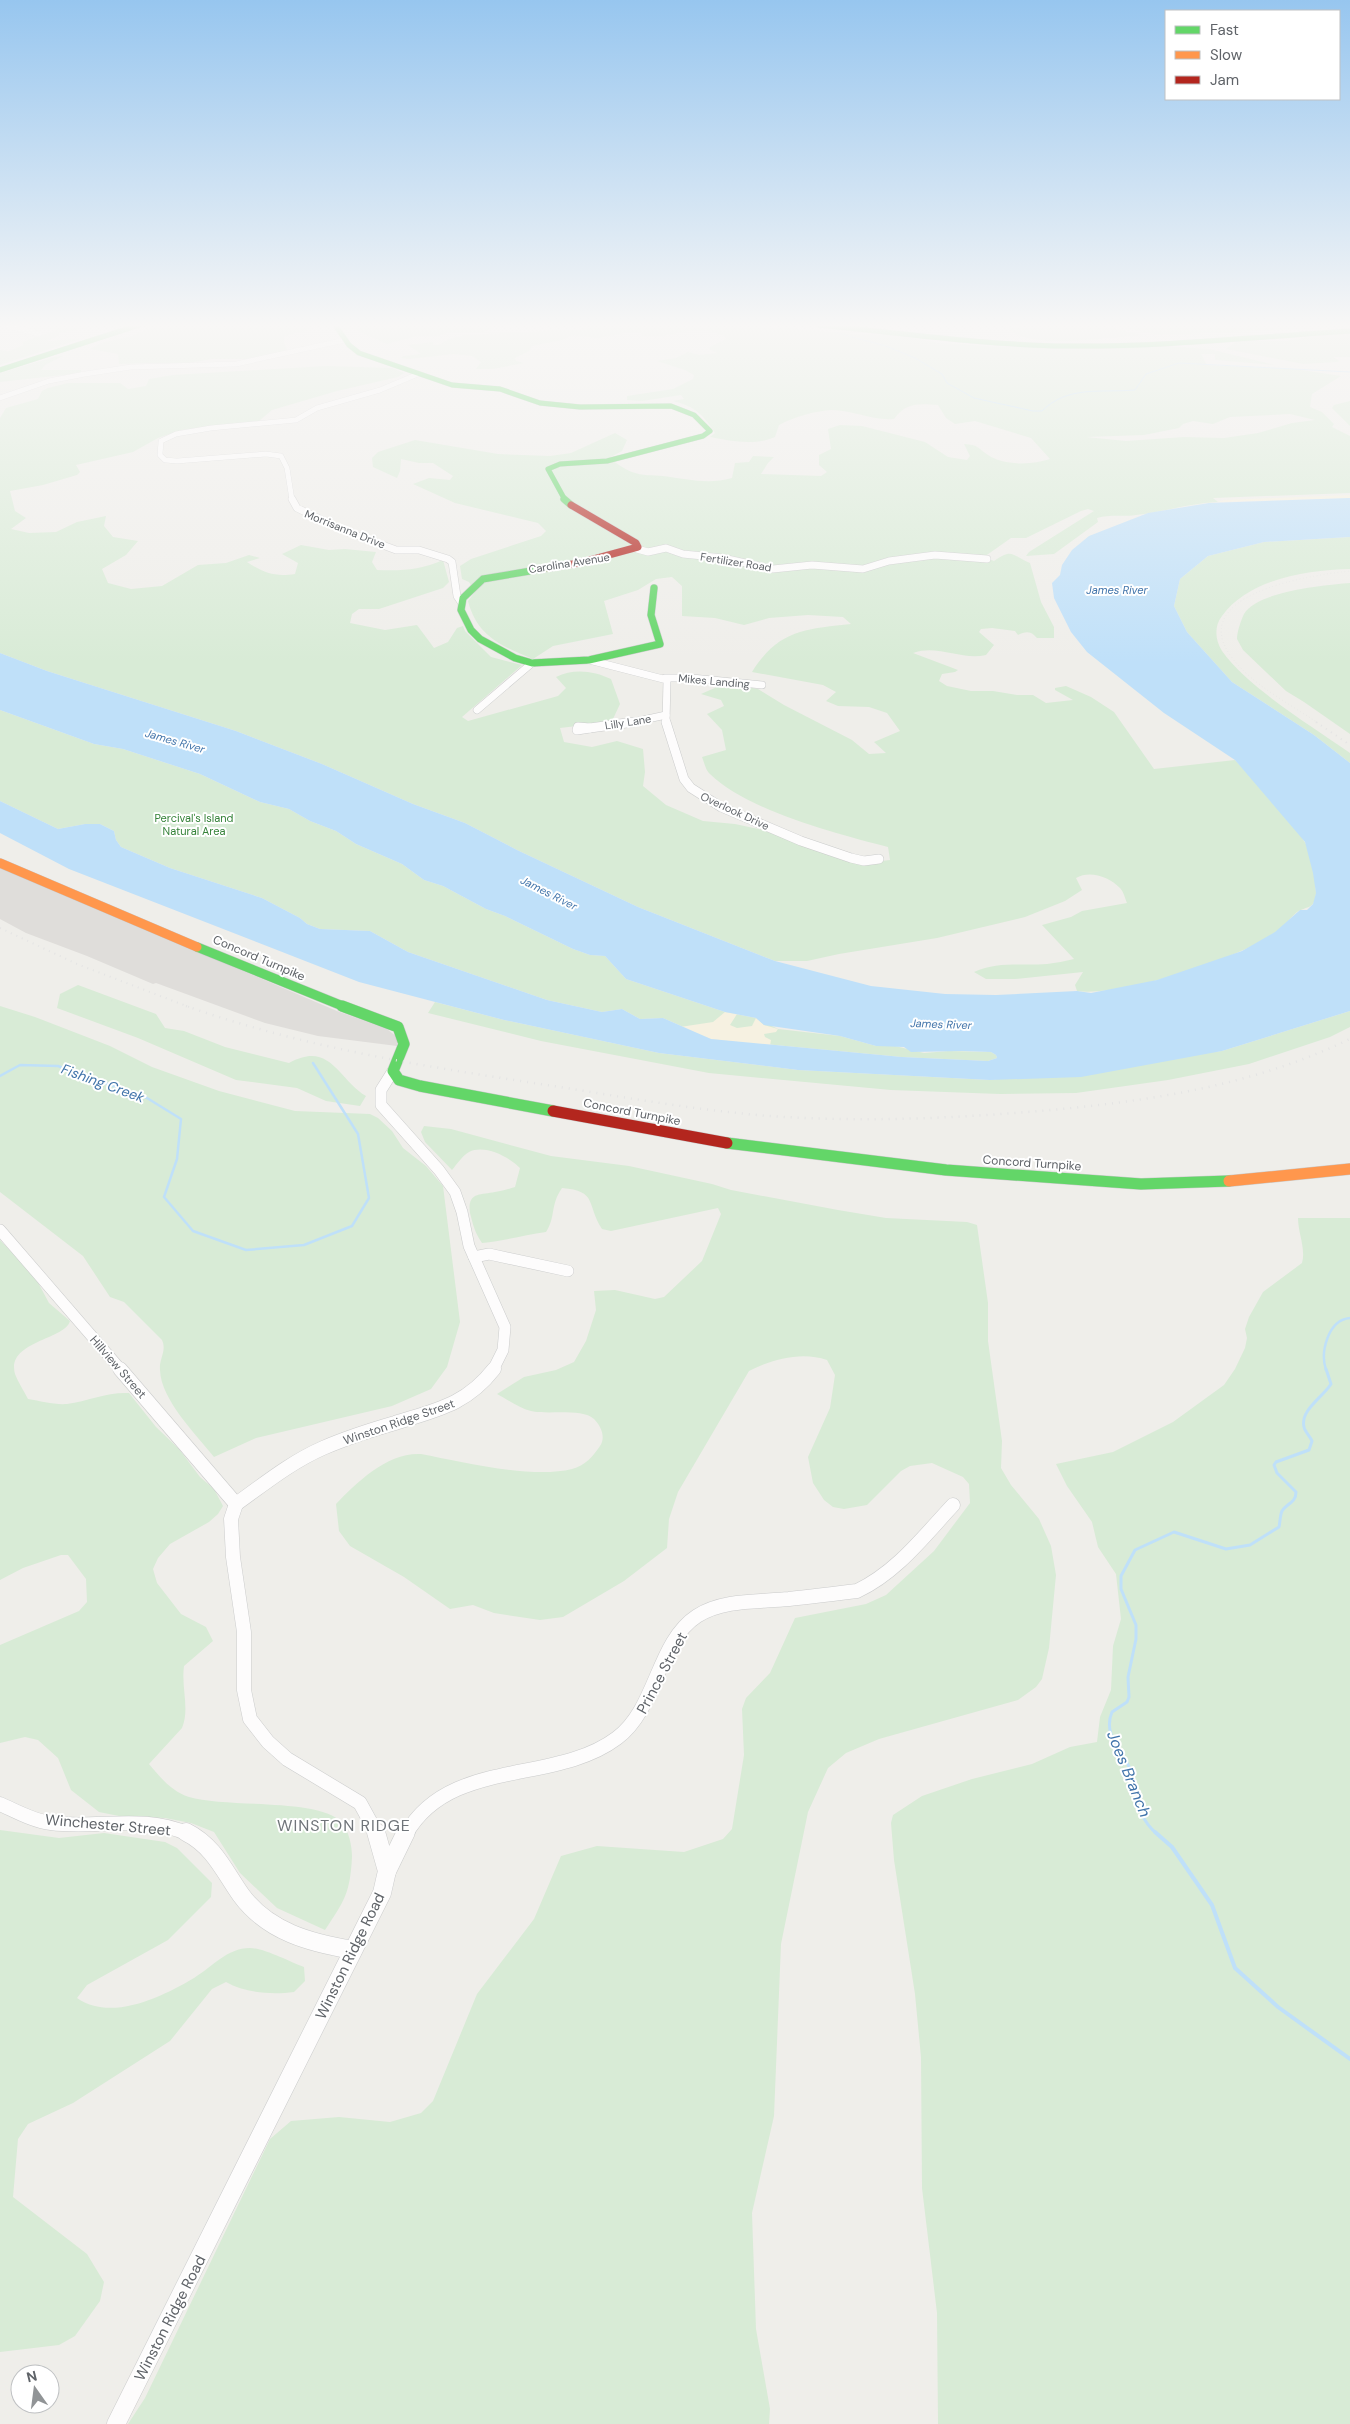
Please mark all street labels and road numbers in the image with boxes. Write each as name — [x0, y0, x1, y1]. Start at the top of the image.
street label: Morrisanna Drive — [303, 506, 387, 552]
street label: Fertilizer Road — [699, 549, 773, 575]
street label: Carolina Avenue — [527, 550, 611, 576]
street label: Mikes Landing — [678, 671, 750, 691]
street label: Lilly Lane — [604, 711, 652, 733]
street label: Overlook Drive — [698, 789, 772, 833]
street label: Concord Turnpike — [210, 931, 308, 985]
street label: Concord Turnpike — [582, 1095, 682, 1129]
street label: Concord Turnpike — [982, 1152, 1082, 1174]
street label: Hillview Street — [86, 1332, 150, 1402]
street label: Winston Ridge Street — [341, 1395, 457, 1449]
street label: Prince Street — [632, 1628, 692, 1717]
street label: Winchester Street — [44, 1810, 172, 1840]
street label: Winston Ridge Road — [311, 1889, 389, 2023]
street label: Winston Ridge Road — [130, 2252, 210, 2384]

